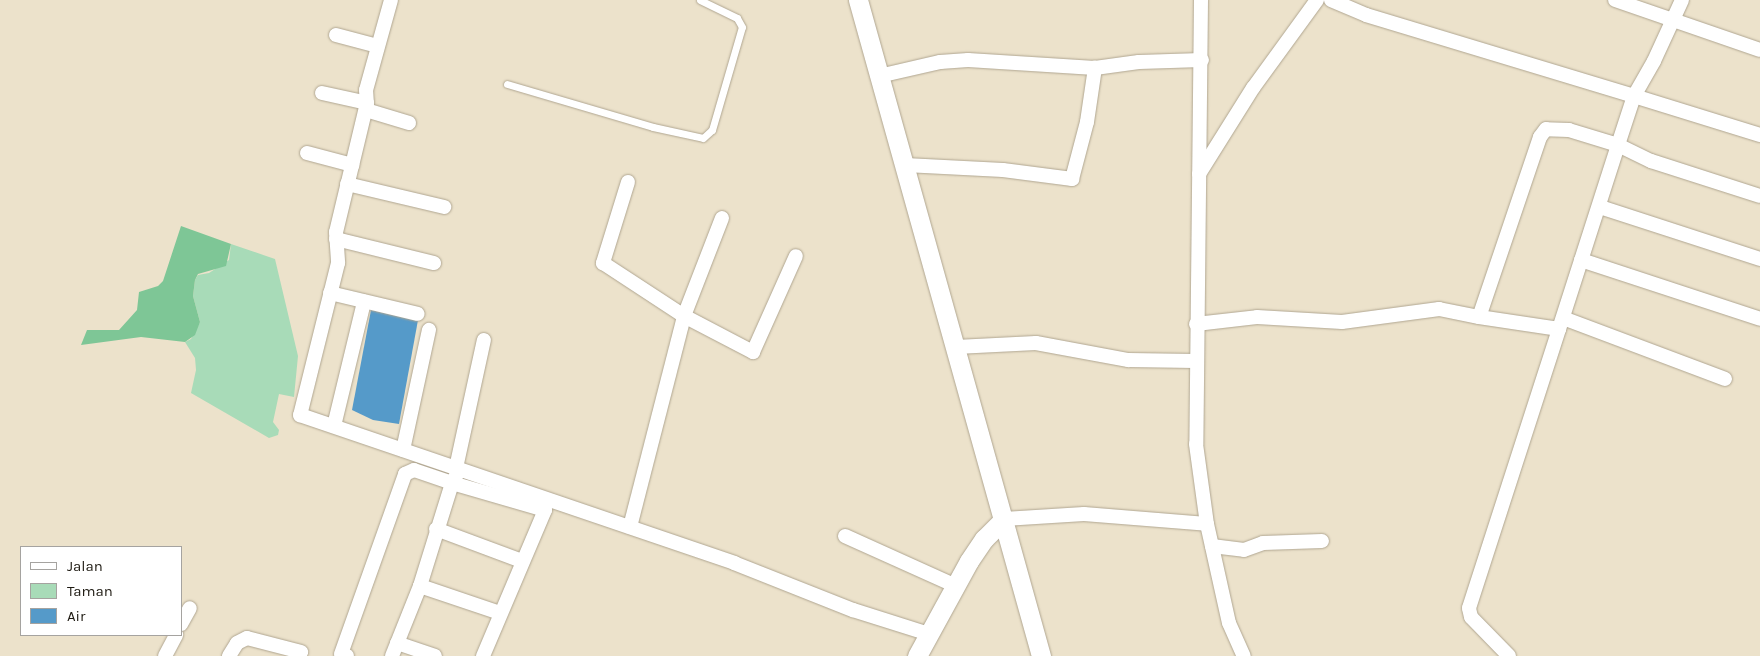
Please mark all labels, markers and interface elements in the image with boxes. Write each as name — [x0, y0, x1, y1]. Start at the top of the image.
legend — [20, 546, 182, 636]
text: Jalan — [67, 557, 103, 575]
text: Taman — [67, 582, 113, 600]
text: Air — [67, 607, 86, 625]

